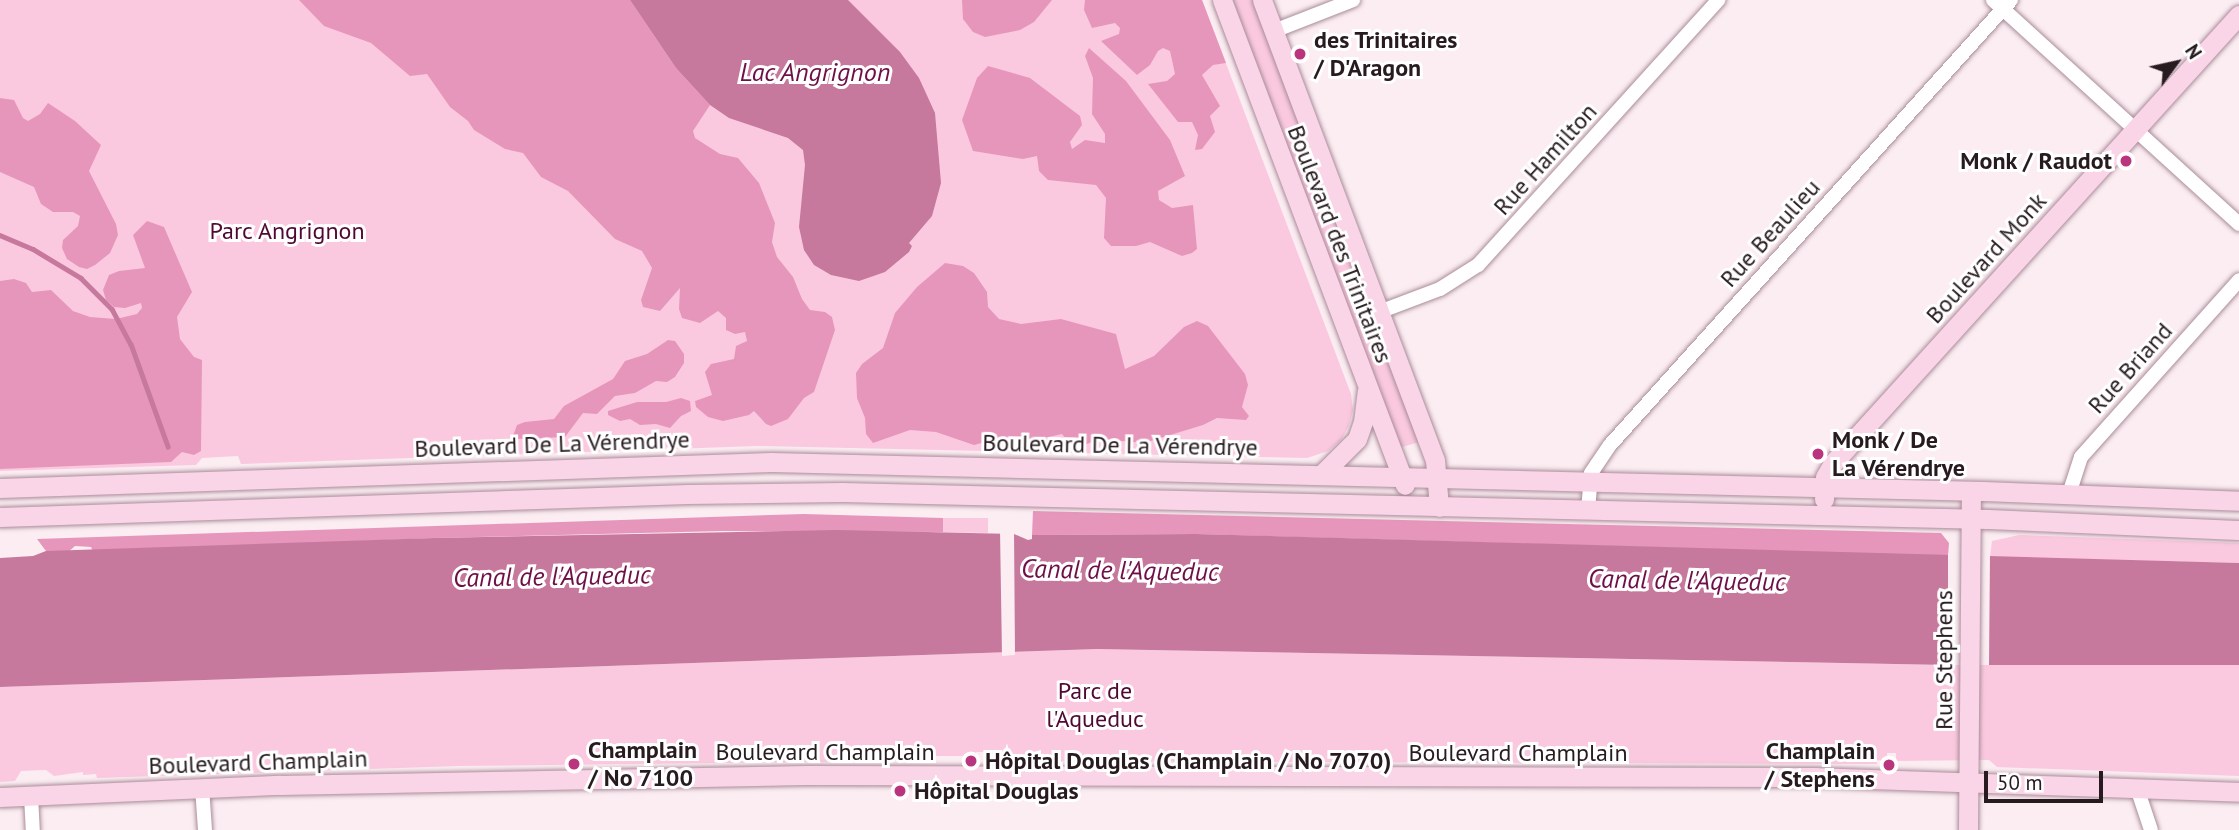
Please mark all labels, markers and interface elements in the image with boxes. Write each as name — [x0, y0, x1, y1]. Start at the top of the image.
place label: des Trinitaires / D'Aragon — [1314, 26, 1458, 82]
north arrow — [2141, 28, 2211, 98]
text: N — [2180, 40, 2207, 63]
marker: des Trinitaires / D'Aragon — [1292, 46, 1308, 62]
water label: Lac Angrignon — [739, 56, 891, 88]
street label: Rue Hamilton — [1487, 97, 1603, 221]
street label: Boulevard des Trinitaires — [1281, 121, 1399, 367]
place label: Monk / Raudot — [1960, 147, 2112, 175]
marker: Monk / Raudot — [2118, 153, 2134, 169]
street label: Rue Beaulieu — [1714, 173, 1826, 293]
street label: Boulevard Monk — [1920, 187, 2052, 329]
park label: Parc Angrignon — [209, 217, 365, 245]
street label: Rue Briand — [2082, 317, 2178, 419]
street label: Boulevard De La Vérendrye — [414, 425, 690, 463]
place label: Monk / De La Vérendrye — [1832, 426, 1966, 482]
street label: Boulevard De La Vérendrye — [982, 428, 1258, 462]
marker: Monk / De La Vérendrye — [1810, 446, 1826, 462]
water label: Canal de l'Aqueduc — [1021, 553, 1219, 587]
water label: Canal de l'Aqueduc — [453, 559, 651, 593]
water label: Canal de l'Aqueduc — [1588, 563, 1786, 597]
street label: Rue Stephens — [1930, 590, 1958, 730]
park label: Parc de l'Aqueduc — [1046, 677, 1144, 733]
place label: Champlain / No 7100 — [588, 736, 697, 792]
place label: Champlain / Stephens — [1765, 737, 1875, 793]
street label: Boulevard Champlain — [715, 738, 935, 766]
street label: Boulevard Champlain — [1408, 739, 1628, 767]
street label: Boulevard Champlain — [148, 744, 368, 780]
place label: Hôpital Douglas (Champlain / No 7070) — [985, 747, 1391, 775]
marker: Hôpital Douglas (Champlain / No 7070) — [963, 753, 979, 769]
marker: Champlain / No 7100 — [566, 756, 582, 772]
scale bar — [1987, 756, 2106, 800]
marker: Champlain / Stephens — [1881, 757, 1897, 773]
text: 50 m — [1997, 769, 2043, 796]
place label: Hôpital Douglas — [914, 777, 1079, 805]
marker: Hôpital Douglas — [892, 783, 908, 799]

